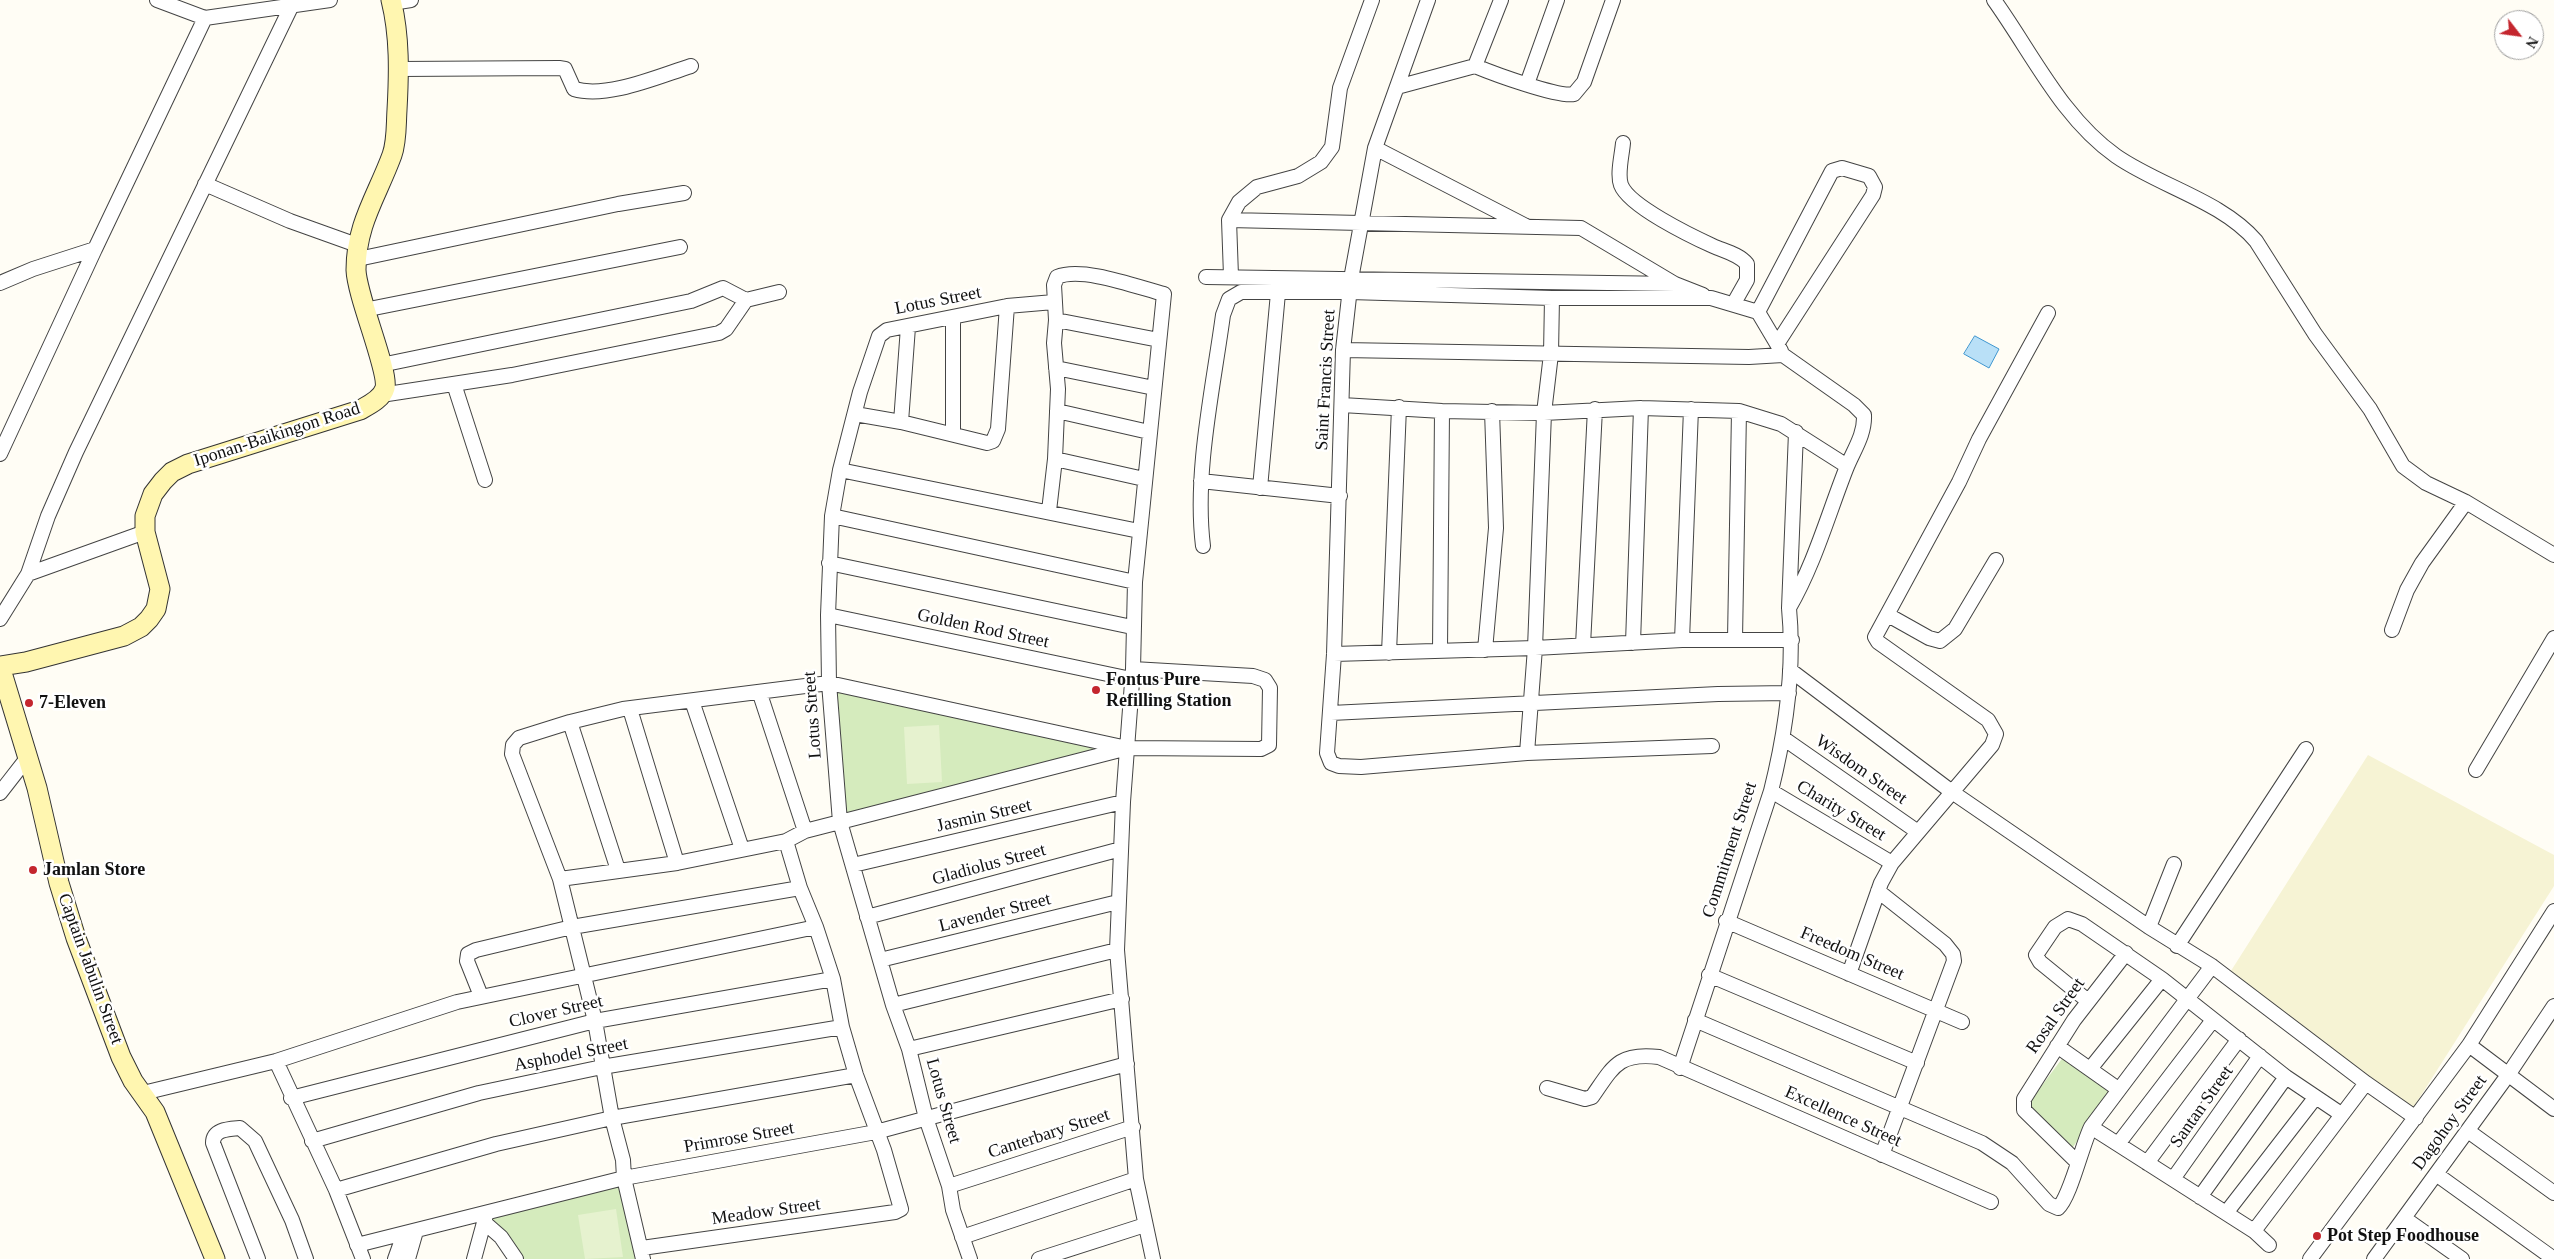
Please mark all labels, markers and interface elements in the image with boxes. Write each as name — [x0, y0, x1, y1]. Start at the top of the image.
north arrow — [2494, 10, 2544, 60]
text: N — [2523, 34, 2541, 50]
street label: Lotus Street — [893, 282, 983, 320]
street label: Saint Francis Street — [1312, 309, 1340, 451]
street label: Iponan-Baikingon Road — [191, 398, 363, 472]
street label: Golden Rod Street — [915, 605, 1051, 653]
place label: Fontus Pure Refilling Station — [1106, 669, 1232, 712]
street label: Lotus Street — [799, 671, 827, 759]
marker: Fontus Pure Refilling Station — [1090, 684, 1102, 696]
place label: 7-Eleven — [39, 692, 106, 714]
marker: 7-Eleven — [23, 697, 35, 709]
street label: Wisdom Street — [1811, 731, 1911, 809]
street label: Charity Street — [1792, 776, 1890, 846]
street label: Commitment Street — [1698, 779, 1762, 921]
street label: Jasmin Street — [935, 795, 1033, 837]
street label: Gladiolus Street — [930, 839, 1048, 891]
place label: Jamlan Store — [43, 859, 145, 881]
marker: Jamlan Store — [27, 864, 39, 876]
street label: Lavender Street — [937, 889, 1053, 937]
street label: Captain Jabulin Street — [53, 891, 127, 1047]
street label: Freedom Street — [1797, 922, 1907, 986]
street label: Rosal Street — [2022, 974, 2090, 1058]
street label: Clover Street — [507, 991, 605, 1033]
street label: Asphodel Street — [512, 1033, 630, 1077]
street label: Lotus Street — [921, 1056, 965, 1146]
street label: Santan Street — [2166, 1062, 2238, 1152]
street label: Dagohoy Street — [2408, 1071, 2492, 1175]
street label: Excellence Street — [1781, 1082, 1905, 1152]
street label: Canterbary Street — [986, 1104, 1112, 1164]
street label: Primrose Street — [682, 1118, 796, 1158]
street label: Meadow Street — [710, 1194, 822, 1230]
place label: Pot Step Foodhouse — [2327, 1225, 2479, 1247]
marker: Pot Step Foodhouse — [2311, 1230, 2323, 1242]

